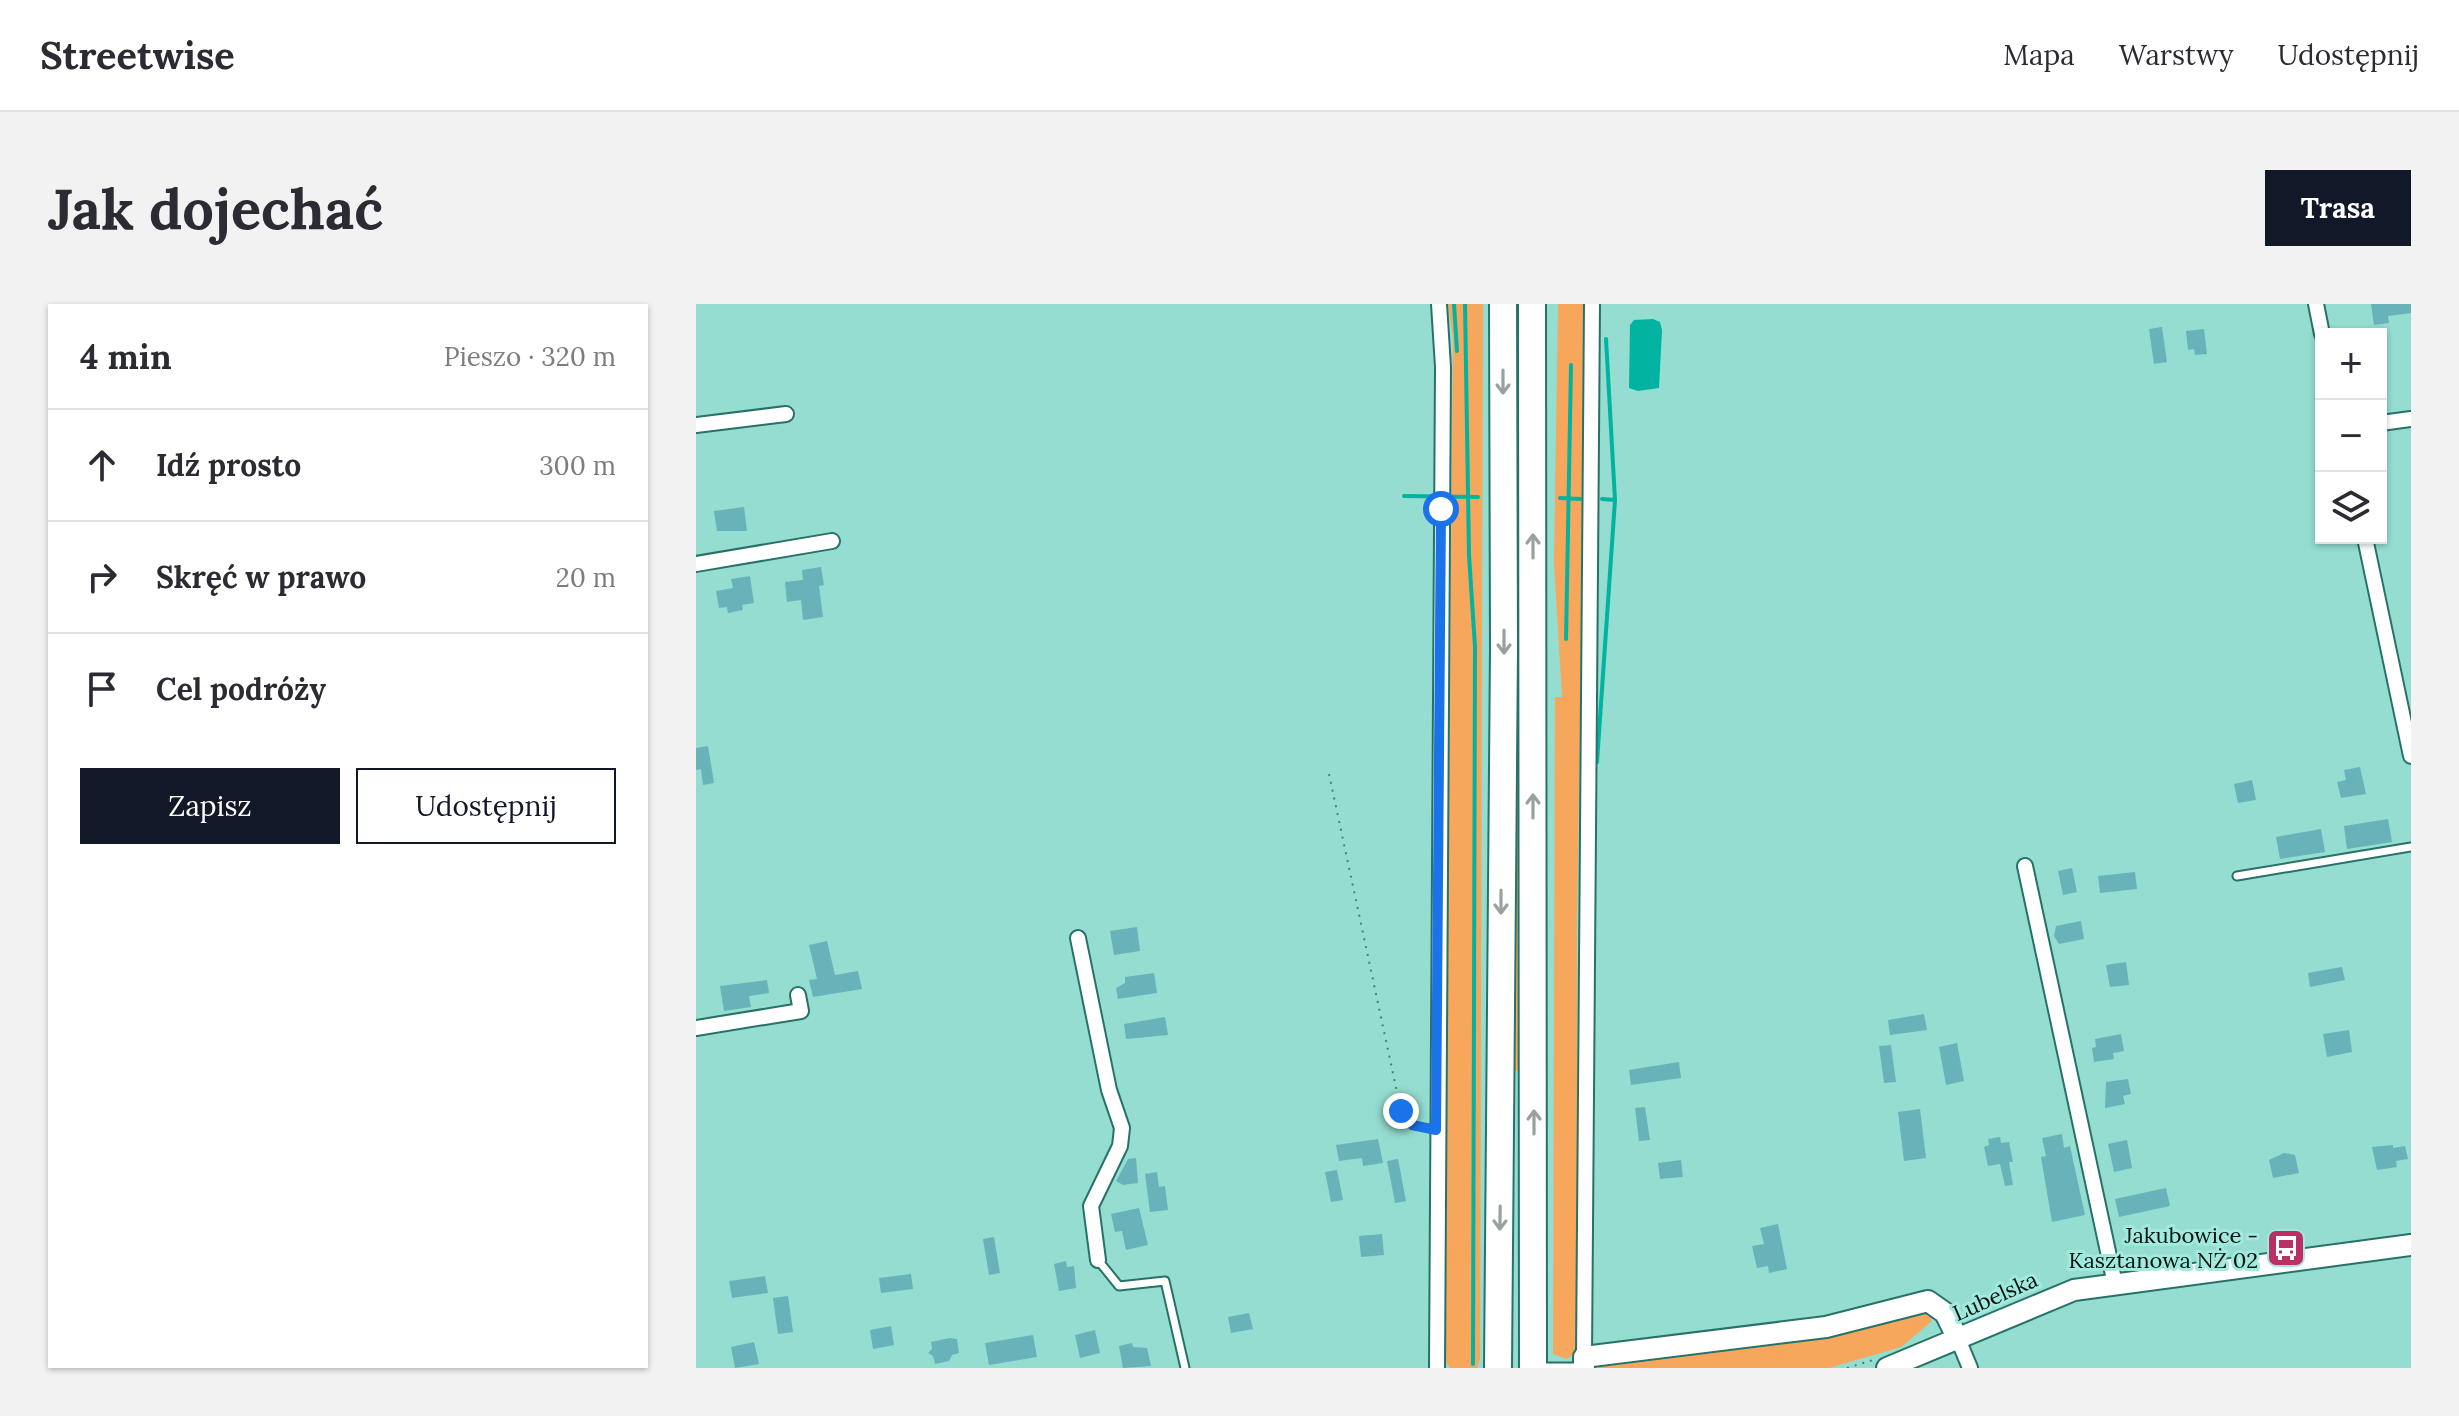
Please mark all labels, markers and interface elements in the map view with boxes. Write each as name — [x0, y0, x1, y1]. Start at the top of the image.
text: Streetwise — [40, 31, 235, 79]
text: Mapa — [2003, 37, 2075, 73]
text: Warstwy — [2119, 37, 2234, 73]
text: Udostępnij — [2278, 37, 2419, 73]
button: Trasa — [2265, 170, 2411, 246]
text: Jak dojechać — [48, 173, 383, 244]
map controls — [2315, 328, 2387, 544]
button: + — [2315, 328, 2387, 400]
text: 4 min — [80, 335, 172, 378]
text: Pieszo · 320 m — [444, 340, 616, 373]
one-way arrow — [1495, 368, 1511, 395]
button: − — [2315, 400, 2387, 472]
icon: ahead — [80, 443, 124, 487]
text: Idź prosto — [156, 446, 301, 484]
text: 300 m — [539, 449, 616, 482]
button: layers — [2315, 472, 2387, 544]
route start — [1423, 491, 1459, 527]
one-way arrow — [1525, 533, 1541, 560]
icon: right — [80, 555, 124, 599]
text: Skręć w prawo — [156, 558, 366, 596]
text: 20 m — [556, 561, 616, 594]
one-way arrow — [1496, 628, 1512, 655]
icon: arrive — [80, 667, 124, 711]
text: Cel podróży — [156, 670, 326, 708]
button: Zapisz — [80, 768, 340, 844]
button: Udostępnij — [356, 768, 616, 844]
one-way arrow — [1526, 793, 1541, 820]
one-way arrow — [1493, 888, 1509, 915]
route end — [1383, 1093, 1419, 1129]
one-way arrow — [1526, 1109, 1542, 1136]
one-way arrow — [1492, 1204, 1508, 1231]
place label: Jakubowice - Kasztanowa NŻ 02 — [2068, 1221, 2258, 1274]
bus stop icon: Jakubowice - Kasztanowa NŻ 02 — [2265, 1227, 2307, 1269]
street label: Lubelska — [1948, 1265, 2042, 1327]

